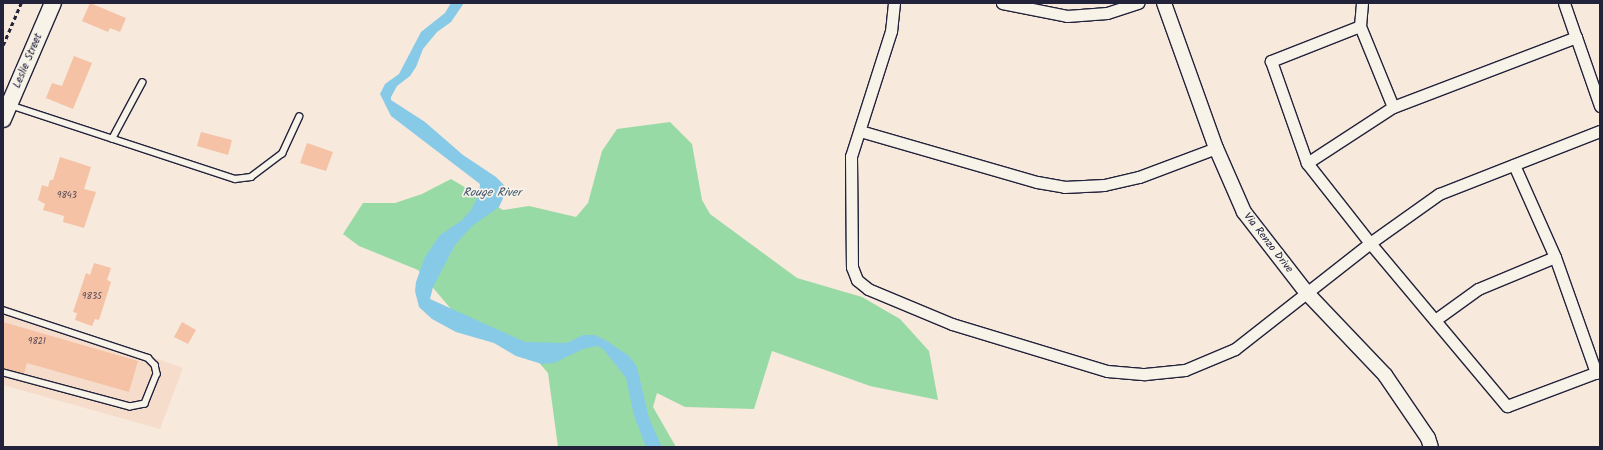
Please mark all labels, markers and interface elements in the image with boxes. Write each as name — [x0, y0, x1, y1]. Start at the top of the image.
street label: Leslie Street — [11, 32, 45, 90]
water label: Rouge River — [463, 186, 521, 200]
house number: 9843 — [57, 191, 77, 201]
street label: Via Renzo Drive — [1240, 210, 1296, 276]
house number: 9835 — [82, 292, 102, 302]
house number: 9821 — [28, 337, 46, 347]

